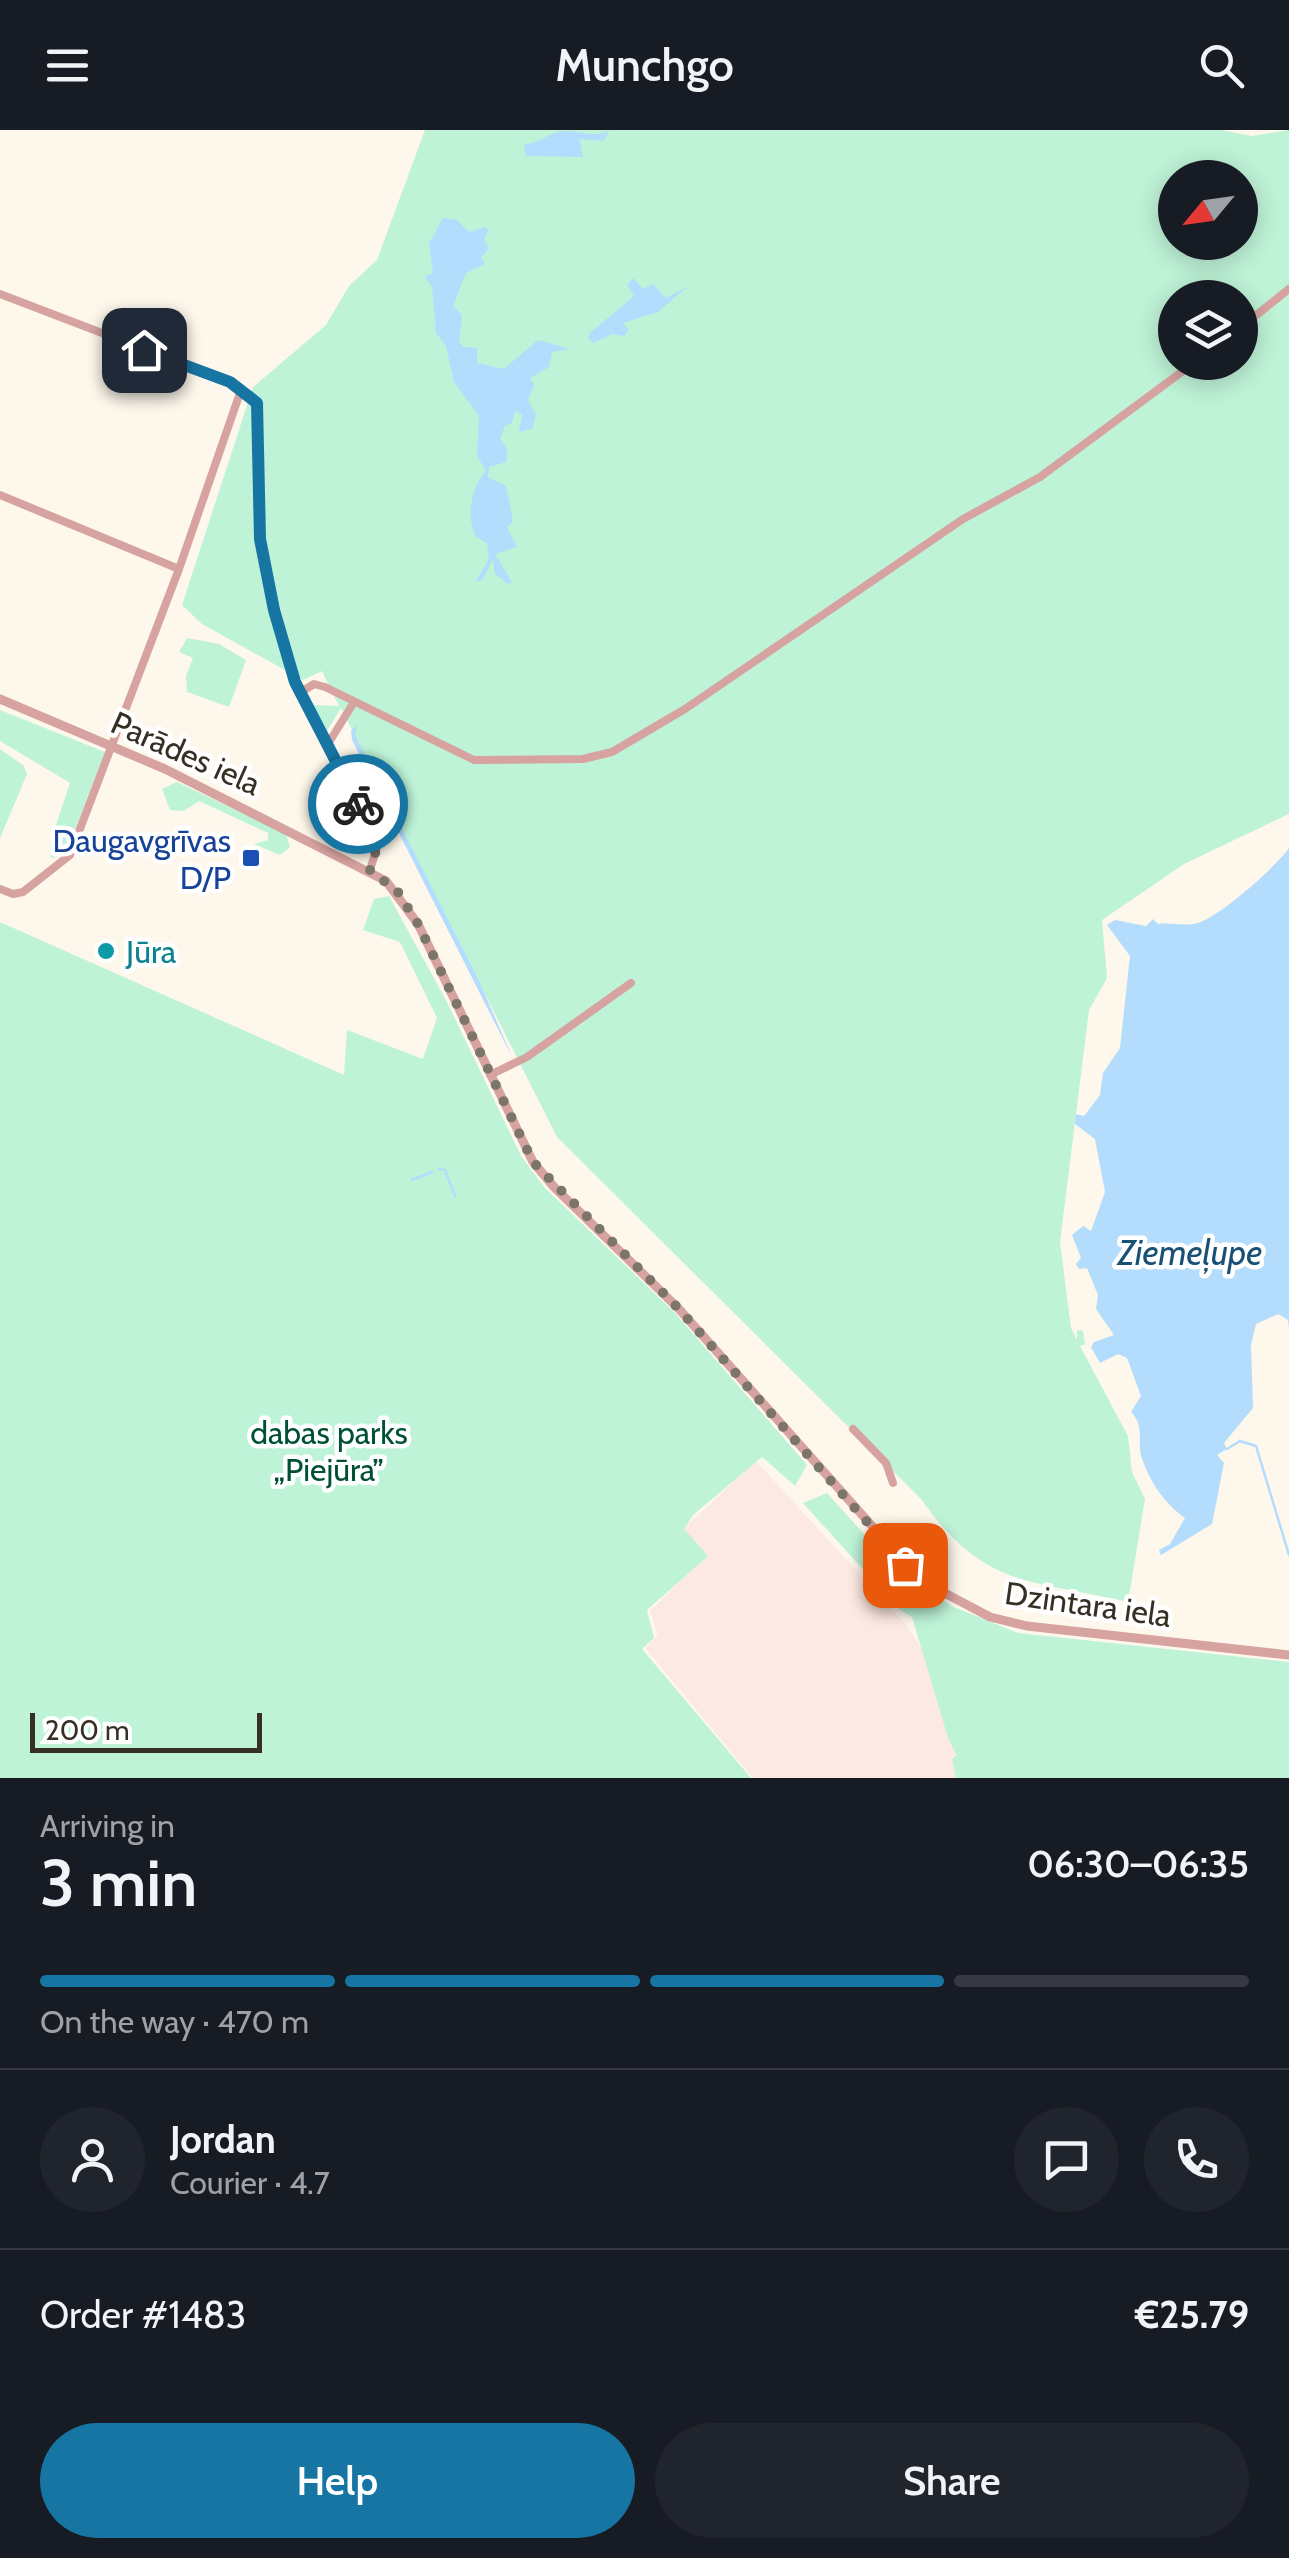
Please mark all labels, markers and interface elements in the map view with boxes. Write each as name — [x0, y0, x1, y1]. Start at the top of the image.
icon: menu — [40, 38, 95, 93]
text: Munchgo — [555, 38, 734, 92]
icon: search — [1194, 38, 1249, 93]
north arrow — [1158, 160, 1258, 260]
map controls — [1158, 160, 1258, 380]
button: layers — [1158, 280, 1258, 380]
pin — [102, 308, 187, 393]
icon: home — [117, 323, 172, 378]
street label: Parādes iela — [105, 703, 267, 803]
courier — [308, 754, 408, 854]
icon: bike — [331, 777, 386, 832]
place label: Daugavgrīvas D/P — [53, 821, 231, 897]
marker: Daugavgrīvas D/P — [240, 847, 262, 869]
place label: Jūra — [125, 932, 177, 971]
marker: Jūra — [95, 940, 117, 962]
water label: Ziemeļupe — [1116, 1231, 1262, 1274]
park label: dabas parks „Piejūra” — [250, 1413, 408, 1489]
pin — [863, 1523, 948, 1608]
icon: bag — [878, 1538, 933, 1593]
street label: Dzintara iela — [1002, 1573, 1174, 1635]
scale bar — [30, 1708, 262, 1752]
text: 200 m — [45, 1713, 130, 1747]
text: Arriving in — [40, 1806, 175, 1845]
text: 06:30–06:35 — [1027, 1840, 1249, 1887]
text: 3 min — [40, 1843, 197, 1922]
text: On the way · 470 m — [40, 2002, 309, 2041]
button: person — [40, 2107, 145, 2212]
button: chat — [1014, 2107, 1119, 2212]
button: phone — [1144, 2107, 1249, 2212]
text: Jordan — [170, 2116, 276, 2163]
text: Courier · 4.7 — [170, 2163, 330, 2202]
text: Order #1483 — [40, 2291, 246, 2338]
text: €25.79 — [1135, 2291, 1249, 2338]
button: Help — [40, 2423, 635, 2538]
button: Share — [655, 2423, 1249, 2538]

